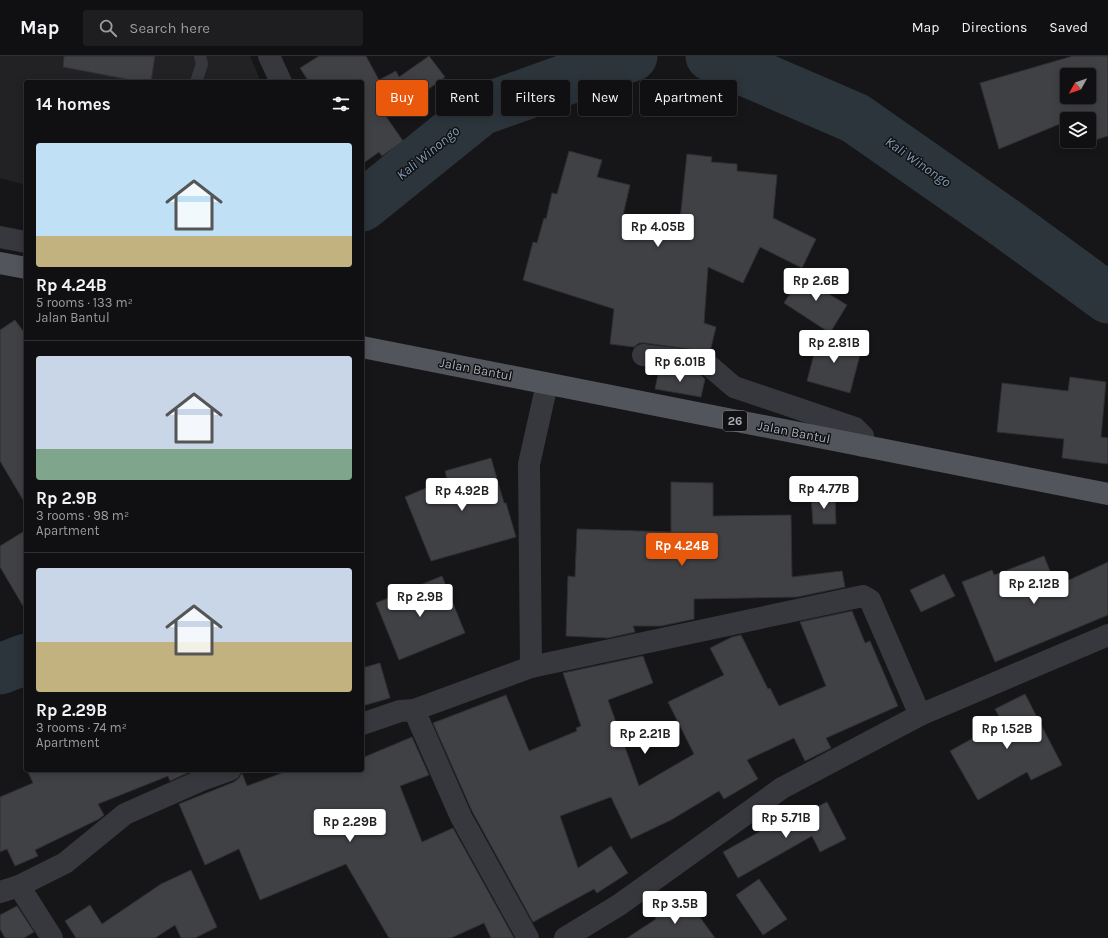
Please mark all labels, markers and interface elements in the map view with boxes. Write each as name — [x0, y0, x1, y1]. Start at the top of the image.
search box — [83, 10, 363, 46]
text: Map — [20, 17, 59, 39]
icon: search — [97, 17, 119, 39]
text: Search here — [129, 19, 210, 37]
text: Map — [912, 19, 940, 36]
text: Directions — [962, 19, 1027, 36]
text: Saved — [1049, 19, 1088, 36]
north arrow — [1060, 68, 1096, 104]
map controls — [1060, 68, 1096, 148]
chip: Buy — [376, 80, 428, 116]
chip: Rent — [436, 80, 493, 116]
chip: Filters — [501, 80, 570, 116]
chip: New — [578, 80, 632, 116]
chip: Apartment — [640, 80, 737, 116]
icon: filters — [330, 93, 352, 115]
text: 14 homes — [36, 94, 111, 114]
button: layers — [1060, 112, 1096, 148]
water label: Kali Winongo — [393, 122, 463, 184]
water label: Kali Winongo — [882, 133, 954, 191]
icon: home — [158, 169, 230, 241]
pin: Rp 4.05B — [617, 214, 699, 248]
text: Rp 4.05B — [631, 219, 685, 234]
pin: Rp 2.6B — [779, 268, 853, 302]
text: Rp 2.6B — [793, 273, 839, 288]
text: Rp 4.24B — [36, 275, 107, 295]
text: 5 rooms · 133 m² — [36, 295, 133, 310]
text: Jalan Bantul — [36, 310, 110, 325]
pin: Rp 2.81B — [793, 330, 875, 364]
text: Rp 2.81B — [808, 335, 860, 350]
pin: Rp 6.01B — [639, 349, 721, 383]
text: Rp 6.01B — [654, 354, 706, 369]
street label: Jalan Bantul — [438, 355, 514, 383]
icon: home — [158, 382, 230, 454]
road number: 26 — [723, 411, 747, 431]
street label: Jalan Bantul — [756, 418, 832, 446]
pin: Rp 4.77B — [783, 476, 865, 510]
pin: Rp 4.92B — [421, 478, 503, 512]
text: Rp 4.77B — [798, 481, 850, 496]
text: Rp 4.92B — [435, 483, 489, 498]
text: Rp 2.9B — [36, 488, 97, 508]
text: 3 rooms · 98 m² — [36, 508, 129, 523]
text: Apartment — [36, 523, 99, 538]
pin: Rp 4.24B — [641, 533, 723, 567]
text: Rp 4.24B — [655, 538, 709, 553]
pin: Rp 2.12B — [993, 571, 1075, 605]
text: Rp 2.12B — [1008, 576, 1060, 591]
pin: Rp 2.9B — [383, 584, 457, 618]
text: Rp 2.9B — [397, 589, 443, 604]
icon: home — [158, 594, 230, 666]
text: Rp 2.29B — [36, 700, 107, 720]
pin: Rp 1.52B — [966, 716, 1048, 750]
text: 3 rooms · 74 m² — [36, 720, 127, 735]
pin: Rp 2.21B — [604, 721, 686, 755]
text: Rp 1.52B — [982, 721, 1032, 736]
text: Rp 2.21B — [619, 726, 671, 741]
text: Apartment — [36, 735, 99, 750]
pin: Rp 5.71B — [745, 805, 827, 839]
pin: Rp 2.29B — [309, 809, 391, 843]
text: Rp 5.71B — [761, 810, 811, 825]
text: Rp 2.29B — [323, 814, 377, 829]
pin: Rp 3.5B — [638, 891, 712, 925]
text: Rp 3.5B — [652, 896, 698, 911]

